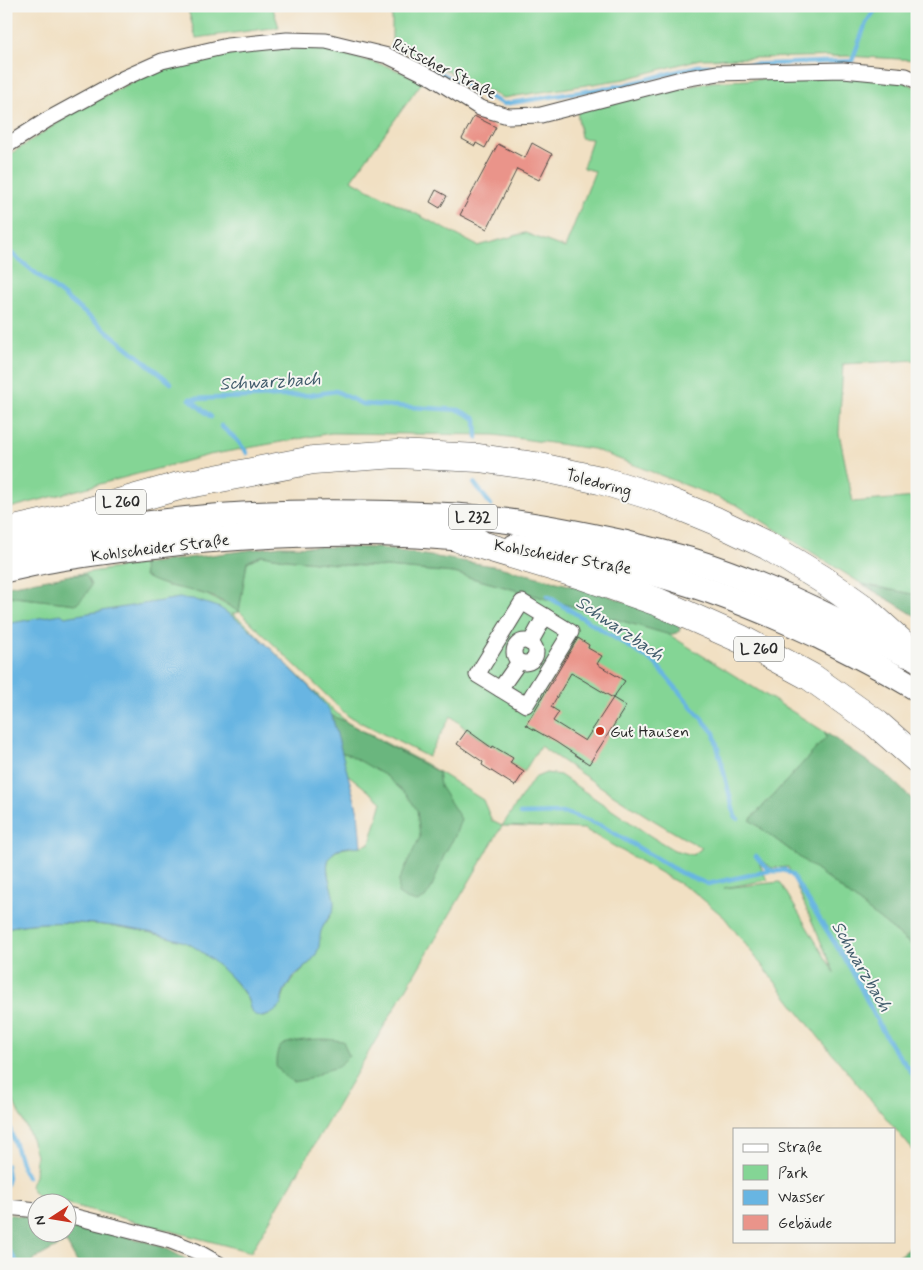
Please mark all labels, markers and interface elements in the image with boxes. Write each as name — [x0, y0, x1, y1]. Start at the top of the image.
street label: Rütscher Straße — [388, 34, 500, 105]
water label: Schwarzbach — [219, 367, 322, 397]
street label: Toledoring — [563, 465, 634, 503]
road number: L 260 — [96, 490, 146, 514]
road number: L 232 — [449, 504, 497, 530]
street label: Kohlscheider Straße — [90, 530, 231, 567]
street label: Kohlscheider Straße — [492, 535, 633, 580]
water label: Schwarzbach — [571, 591, 668, 667]
road number: L 260 — [734, 636, 784, 662]
place label: Gut Hausen — [610, 722, 689, 743]
marker: Gut Hausen — [594, 725, 606, 737]
water label: Schwarzbach — [825, 917, 897, 1017]
legend — [733, 1128, 896, 1242]
text: Straße — [778, 1138, 822, 1158]
text: Park — [778, 1164, 808, 1184]
text: Wasser — [778, 1188, 825, 1208]
north arrow — [28, 1192, 78, 1242]
text: N — [30, 1214, 50, 1227]
text: Gebäude — [778, 1214, 832, 1234]

